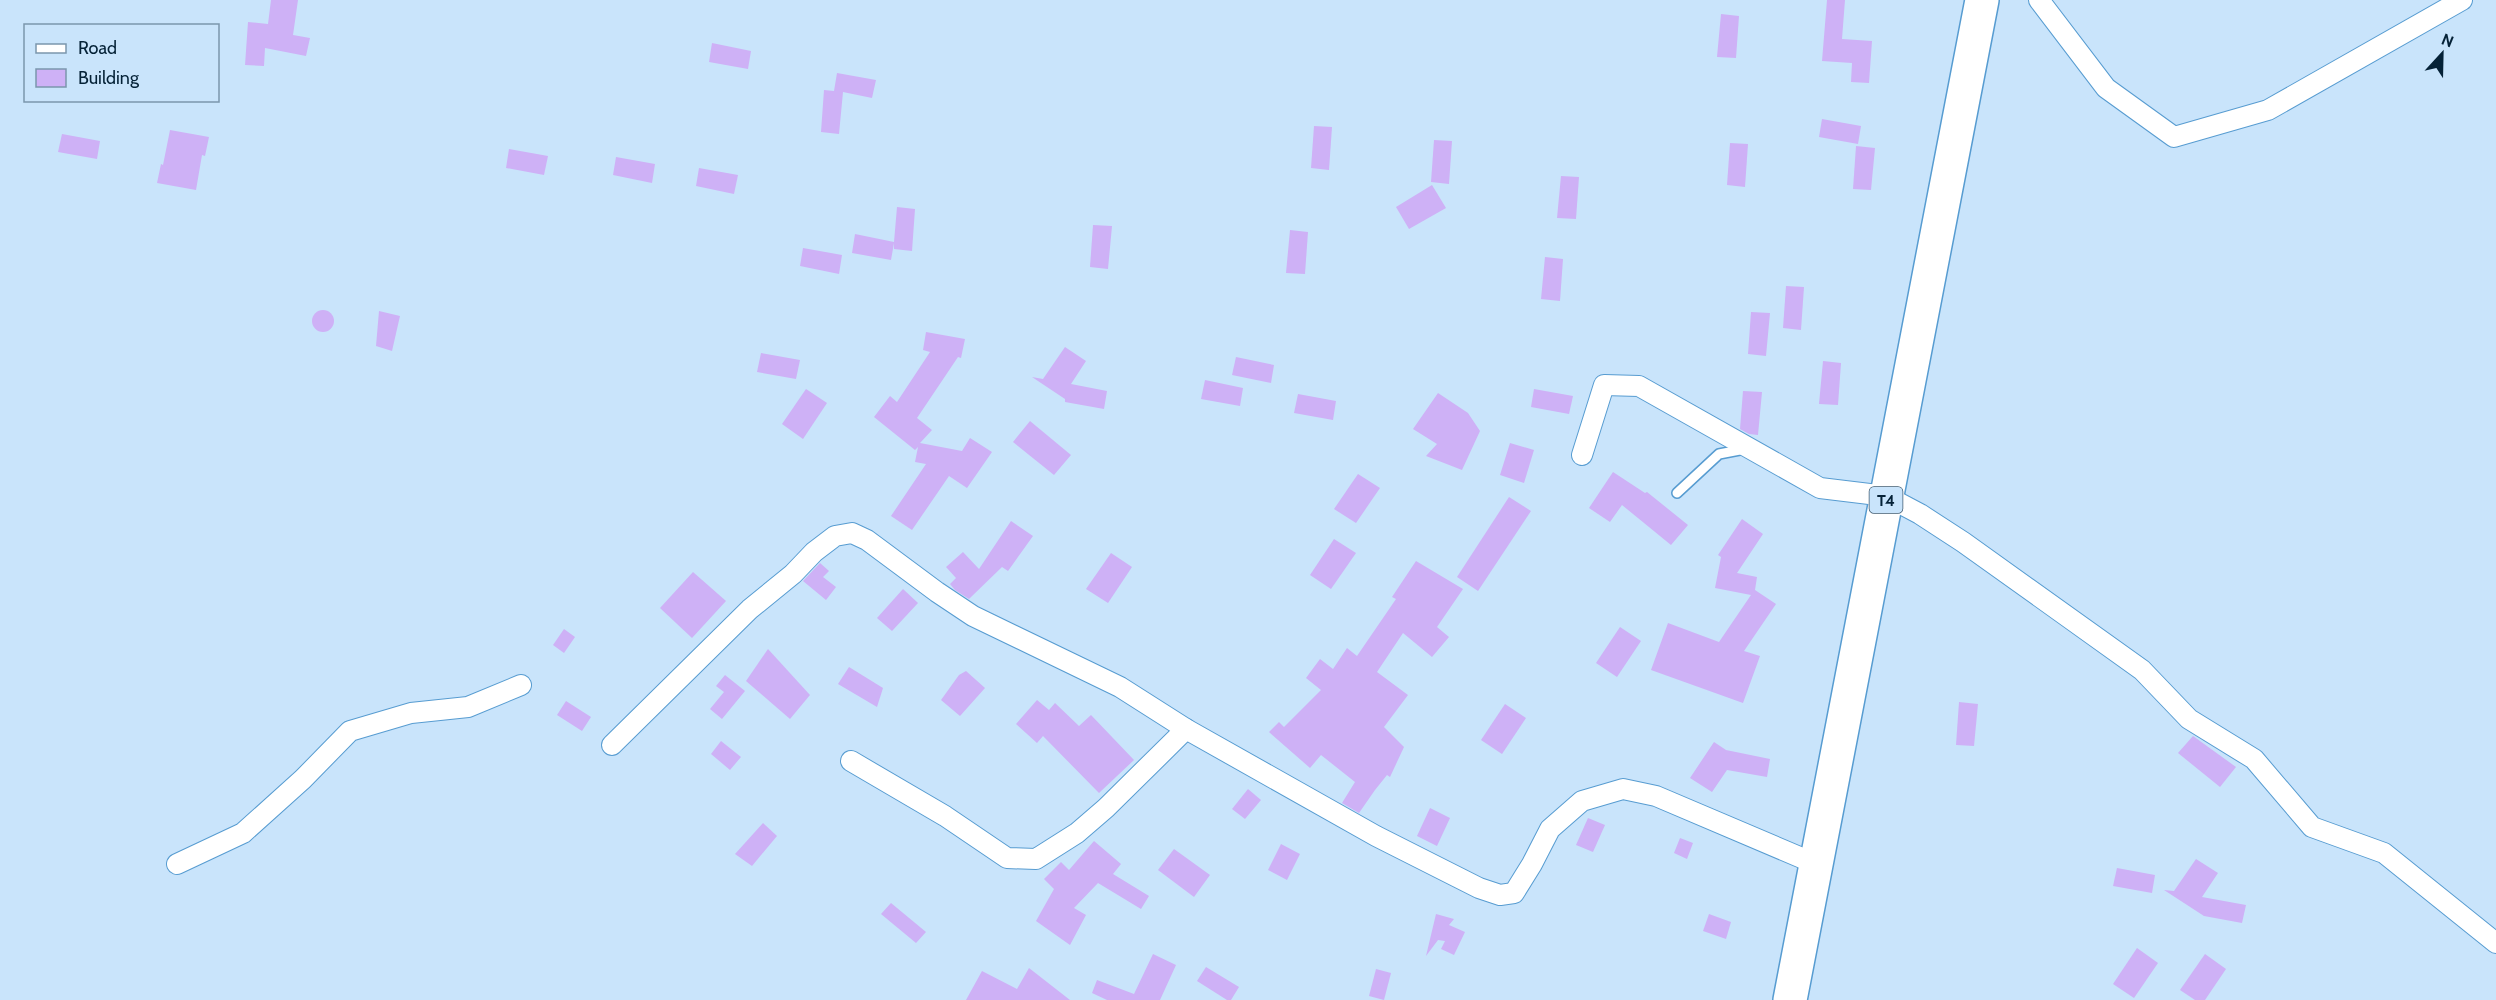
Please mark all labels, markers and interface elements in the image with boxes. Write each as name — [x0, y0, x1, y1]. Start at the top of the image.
legend — [24, 24, 219, 102]
north arrow — [2412, 24, 2472, 84]
text: N — [2439, 30, 2456, 51]
text: Road — [78, 37, 117, 59]
text: Building — [78, 67, 140, 89]
road number: T4 — [1870, 487, 1902, 513]

